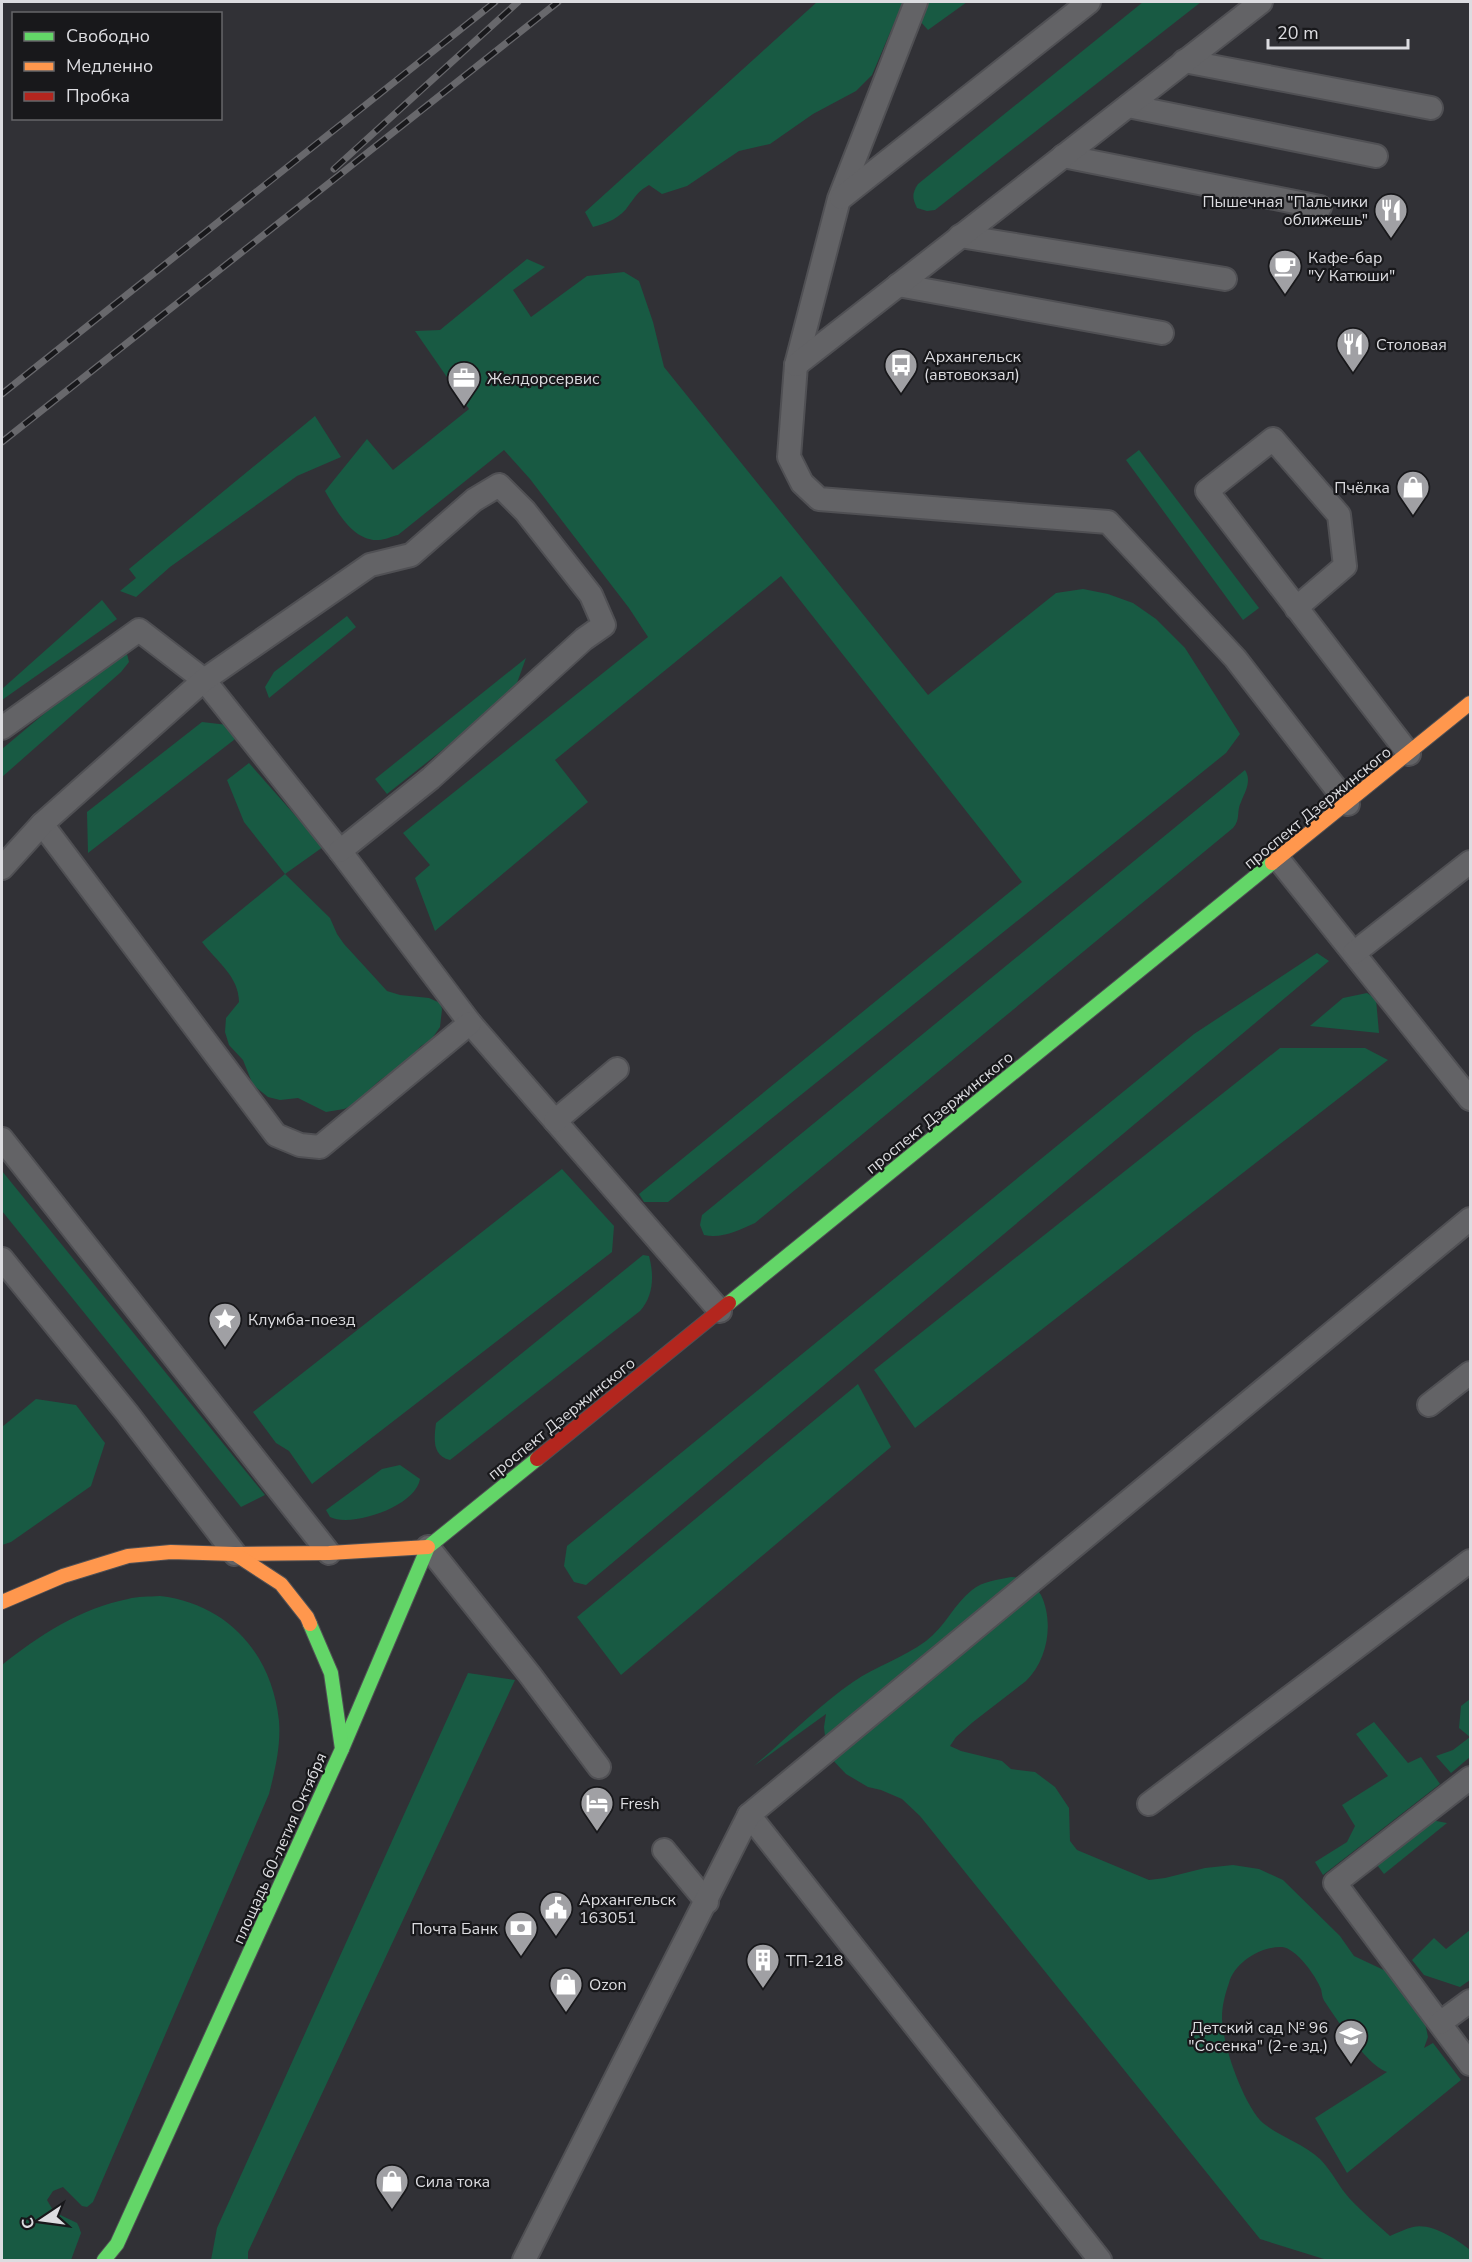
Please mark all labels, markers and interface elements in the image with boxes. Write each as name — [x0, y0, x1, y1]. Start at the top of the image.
legend — [12, 12, 222, 120]
scale bar — [1268, 12, 1408, 50]
text: 20 m — [1277, 21, 1319, 45]
text: Свободно — [66, 24, 150, 48]
text: Медленно — [66, 54, 153, 78]
text: Пробка — [66, 84, 130, 108]
place label: Пышечная "Пальчики оближешь" — [1202, 191, 1368, 231]
restaurant icon: Пышечная "Пальчики оближешь" — [1373, 192, 1409, 239]
place label: Кафе-бар "У Катюши" — [1308, 247, 1395, 287]
cafe icon: Кафе-бар "У Катюши" — [1267, 248, 1303, 295]
restaurant icon: Столовая — [1335, 326, 1371, 373]
place label: Столовая — [1376, 334, 1447, 356]
place label: Архангельск (автовокзал) — [924, 346, 1021, 386]
bus stop icon: Архангельск (автовокзал) — [883, 347, 919, 394]
office icon: Желдорсервис — [446, 360, 482, 407]
place label: Желдорсервис — [487, 368, 600, 390]
shop icon: Пчёлка — [1395, 469, 1431, 516]
place label: Пчёлка — [1334, 477, 1390, 499]
street label: проспект Дзержинского — [1239, 741, 1396, 874]
street label: проспект Дзержинского — [861, 1046, 1018, 1179]
place icon: Клумба-поезд — [207, 1301, 243, 1348]
place label: Клумба-поезд — [248, 1309, 356, 1331]
street label: проспект Дзержинского — [483, 1352, 640, 1485]
street label: площадь 60-летия Октября — [228, 1749, 332, 1948]
hotel icon: Fresh — [579, 1785, 615, 1832]
place label: Fresh — [620, 1793, 660, 1815]
place label: Архангельск 163051 — [579, 1889, 676, 1929]
public building icon: Архангельск 163051 — [538, 1890, 574, 1937]
bank icon: Почта Банк — [503, 1910, 539, 1957]
place label: Почта Банк — [411, 1918, 499, 1940]
building icon: ТП-218 — [745, 1942, 781, 1989]
place label: ТП-218 — [786, 1950, 843, 1972]
shop icon: Ozon — [548, 1966, 584, 2013]
place label: Ozon — [589, 1974, 627, 1996]
place label: Детский сад № 96 "Сосенка" (2-е зд.) — [1188, 2017, 1328, 2057]
school or university icon: Детский сад № 96 "Сосенка" (2-е зд.) — [1333, 2018, 1369, 2065]
shop icon: Сила тока — [374, 2163, 410, 2210]
place label: Сила тока — [415, 2171, 490, 2193]
north arrow — [12, 2190, 72, 2250]
text: С — [16, 2215, 40, 2231]

